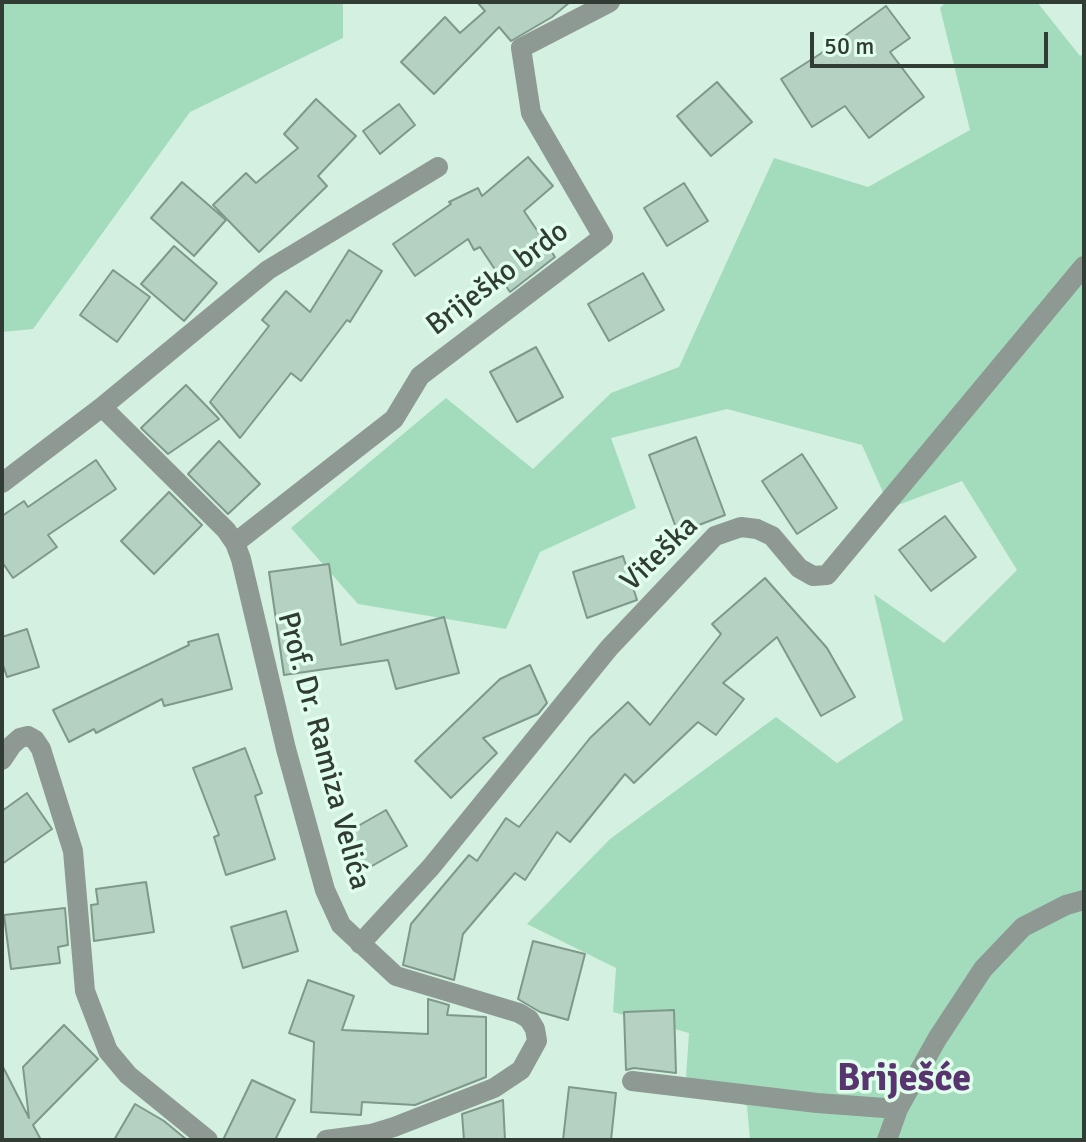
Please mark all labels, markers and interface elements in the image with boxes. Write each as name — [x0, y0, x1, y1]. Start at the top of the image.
scale bar — [814, 16, 1052, 66]
text: 50 m — [824, 31, 874, 61]
street label: Briješko brdo — [420, 214, 576, 344]
street label: Viteška — [614, 508, 706, 600]
street label: Prof. Dr. Ramiza Velića — [269, 608, 377, 894]
district label: Briješće — [837, 1057, 971, 1103]

